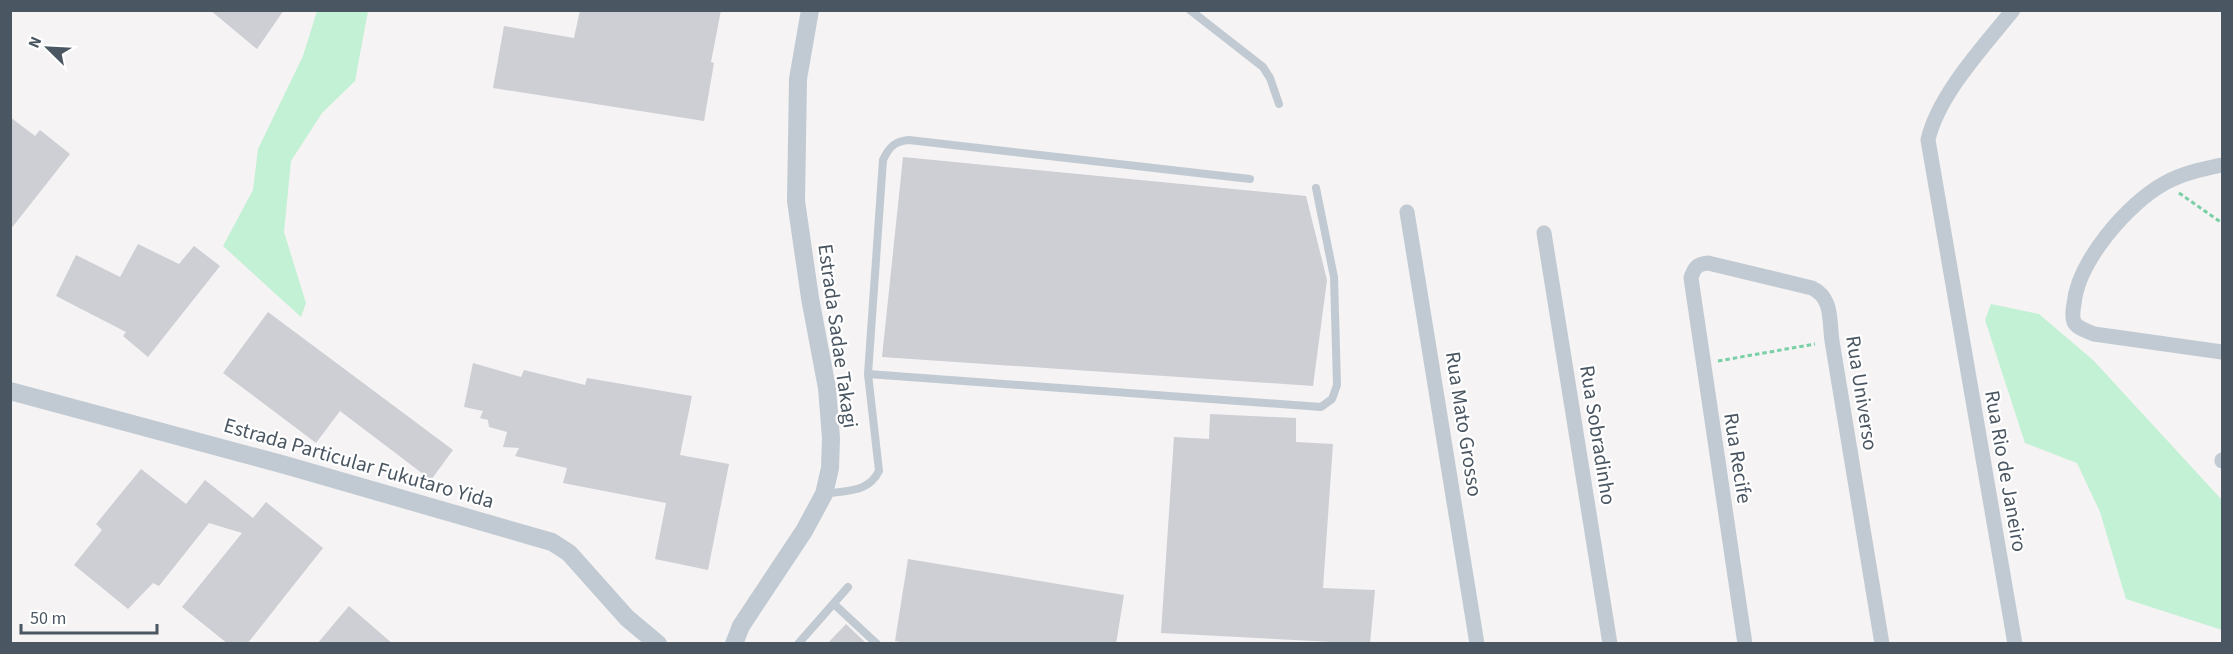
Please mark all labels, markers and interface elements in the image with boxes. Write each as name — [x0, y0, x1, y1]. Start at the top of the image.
north arrow — [18, 18, 78, 78]
text: N — [23, 33, 47, 52]
street label: Estrada Sadae Takagi — [810, 242, 866, 430]
street label: Rua Universo — [1838, 333, 1886, 453]
street label: Rua Mato Grosso — [1438, 349, 1490, 499]
street label: Rua Sobradinho — [1572, 363, 1624, 507]
street label: Rua Rio de Janeiro — [1977, 388, 2035, 554]
street label: Estrada Particular Fukutaro Yida — [220, 410, 498, 516]
street label: Rua Recife — [1716, 411, 1760, 505]
scale bar — [21, 597, 158, 635]
text: 50 m — [30, 606, 66, 631]

